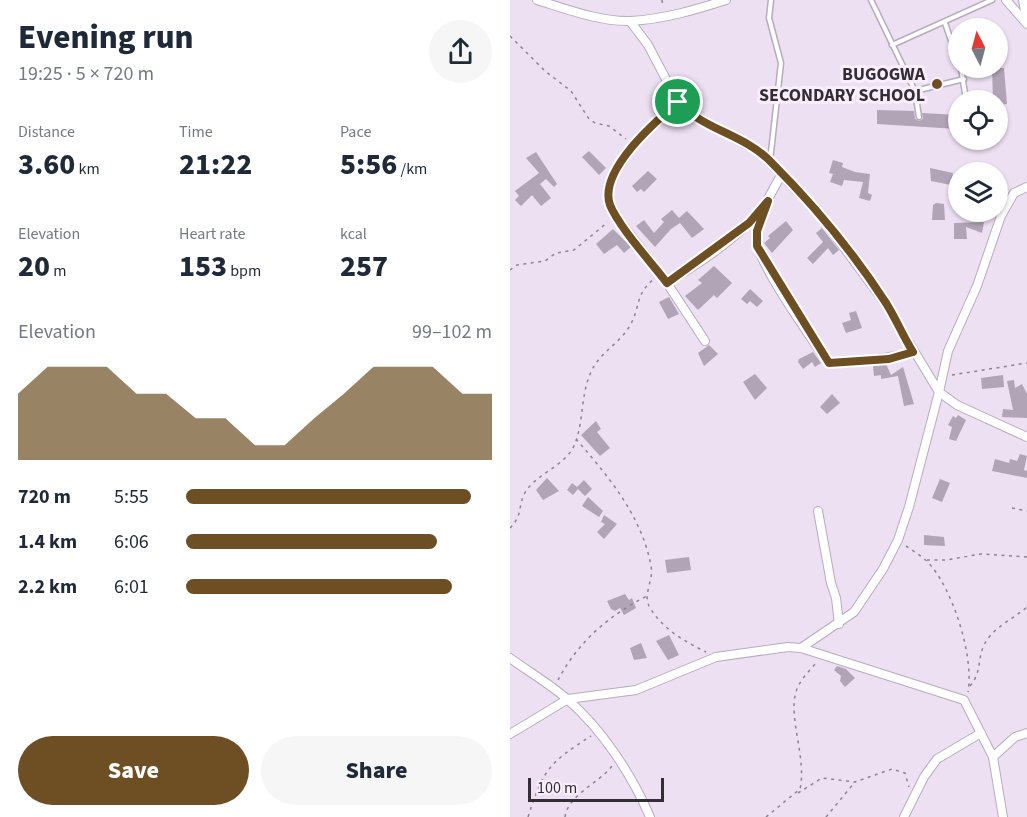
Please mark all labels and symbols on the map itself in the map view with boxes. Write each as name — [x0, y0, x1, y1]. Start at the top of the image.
north arrow — [948, 18, 1008, 78]
place label: BUGOGWA SECONDARY SCHOOL — [759, 62, 926, 108]
pin — [652, 76, 703, 127]
marker: BUGOGWA SECONDARY SCHOOL — [930, 77, 944, 91]
scale bar — [528, 775, 664, 802]

